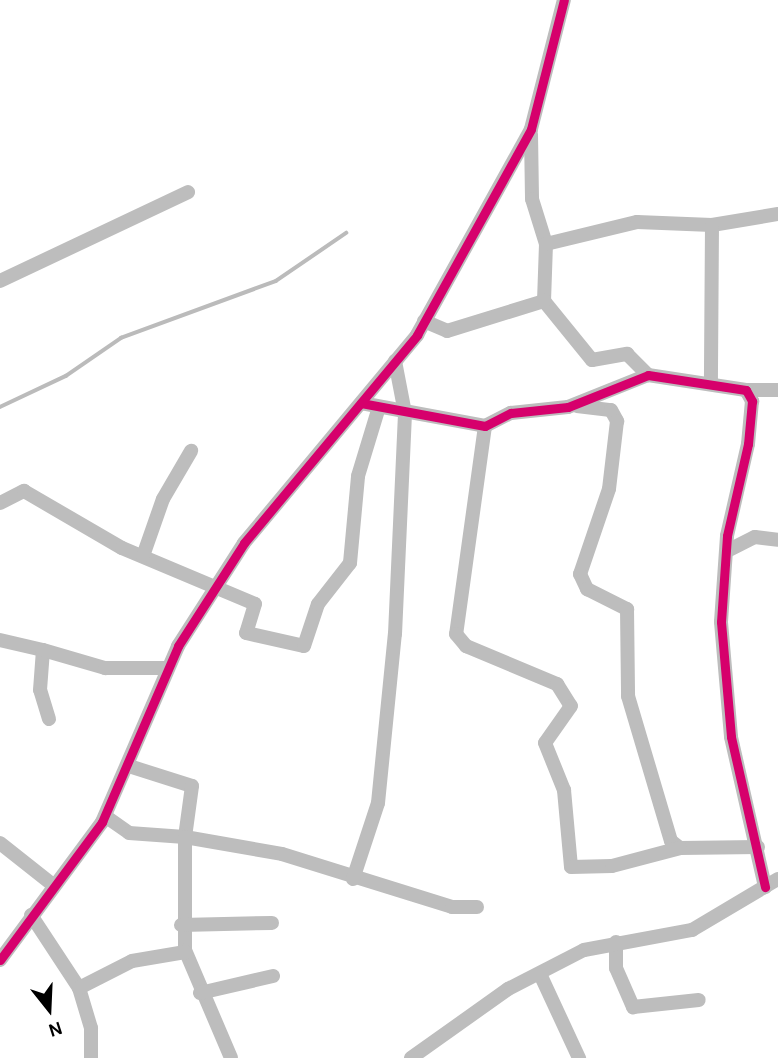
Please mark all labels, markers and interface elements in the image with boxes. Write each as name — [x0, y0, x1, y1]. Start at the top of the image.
north arrow — [14, 974, 84, 1044]
text: N — [46, 1016, 65, 1042]

